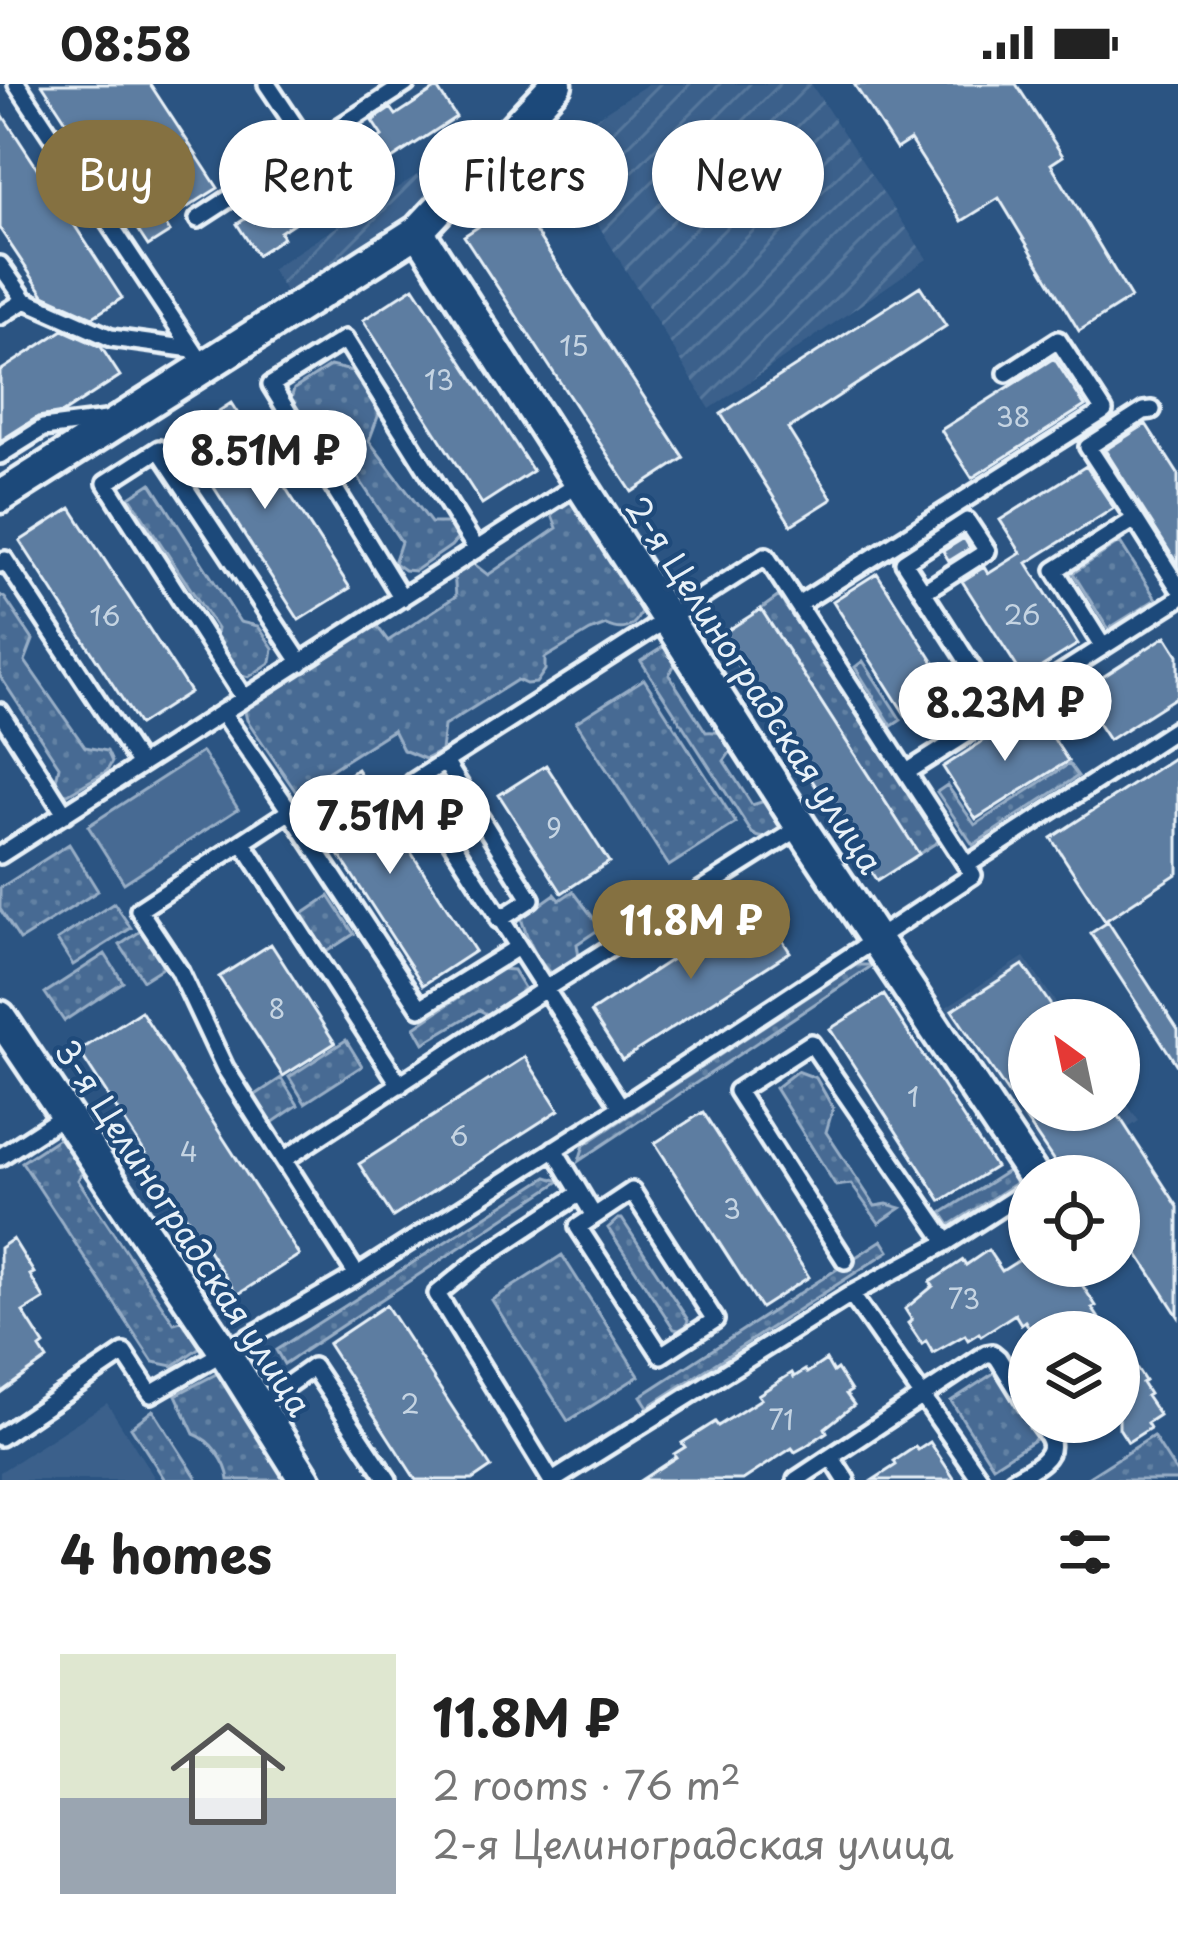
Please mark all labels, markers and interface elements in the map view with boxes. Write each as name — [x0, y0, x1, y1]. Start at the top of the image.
text: 08:58 — [60, 8, 192, 76]
chip: Buy — [36, 120, 195, 228]
chip: Rent — [219, 120, 395, 228]
chip: Filters — [419, 120, 628, 228]
chip: New — [652, 120, 824, 228]
house number: 15 — [559, 324, 589, 365]
house number: 13 — [424, 358, 454, 399]
house number: 38 — [996, 395, 1030, 436]
pin: 8.51M ₽ — [154, 410, 376, 512]
text: 8.51M ₽ — [190, 419, 340, 478]
street label: 2-я Целиноградская улица — [615, 485, 897, 883]
house number: 26 — [1003, 593, 1041, 634]
house number: 16 — [89, 594, 121, 635]
pin: 8.23M ₽ — [894, 662, 1116, 764]
text: 8.23M ₽ — [926, 671, 1084, 730]
pin: 7.51M ₽ — [279, 775, 501, 877]
text: 7.51M ₽ — [316, 784, 464, 843]
house number: 9 — [546, 806, 562, 847]
pin: 11.8M ₽ — [580, 880, 802, 982]
text: 11.8M ₽ — [619, 889, 763, 948]
house number: 8 — [269, 987, 285, 1028]
north arrow — [1008, 999, 1140, 1131]
map controls — [1008, 999, 1140, 1443]
street label: 3-я Целиноградская улица — [44, 1029, 326, 1425]
house number: 1 — [907, 1075, 919, 1116]
house number: 6 — [450, 1114, 468, 1155]
house number: 4 — [180, 1130, 198, 1171]
button: locate — [1008, 1155, 1140, 1287]
house number: 3 — [723, 1187, 741, 1228]
house number: 73 — [948, 1277, 980, 1318]
button: layers — [1008, 1311, 1140, 1443]
house number: 2 — [400, 1382, 420, 1423]
house number: 71 — [768, 1398, 794, 1439]
text: 4 homes — [60, 1514, 272, 1591]
icon: filters — [1052, 1519, 1118, 1585]
text: 11.8M ₽ — [432, 1677, 620, 1754]
icon: home — [156, 1702, 300, 1846]
text: 2 rooms · 76 m² — [432, 1754, 741, 1813]
text: 2-я Целиноградская улица — [432, 1813, 954, 1872]

